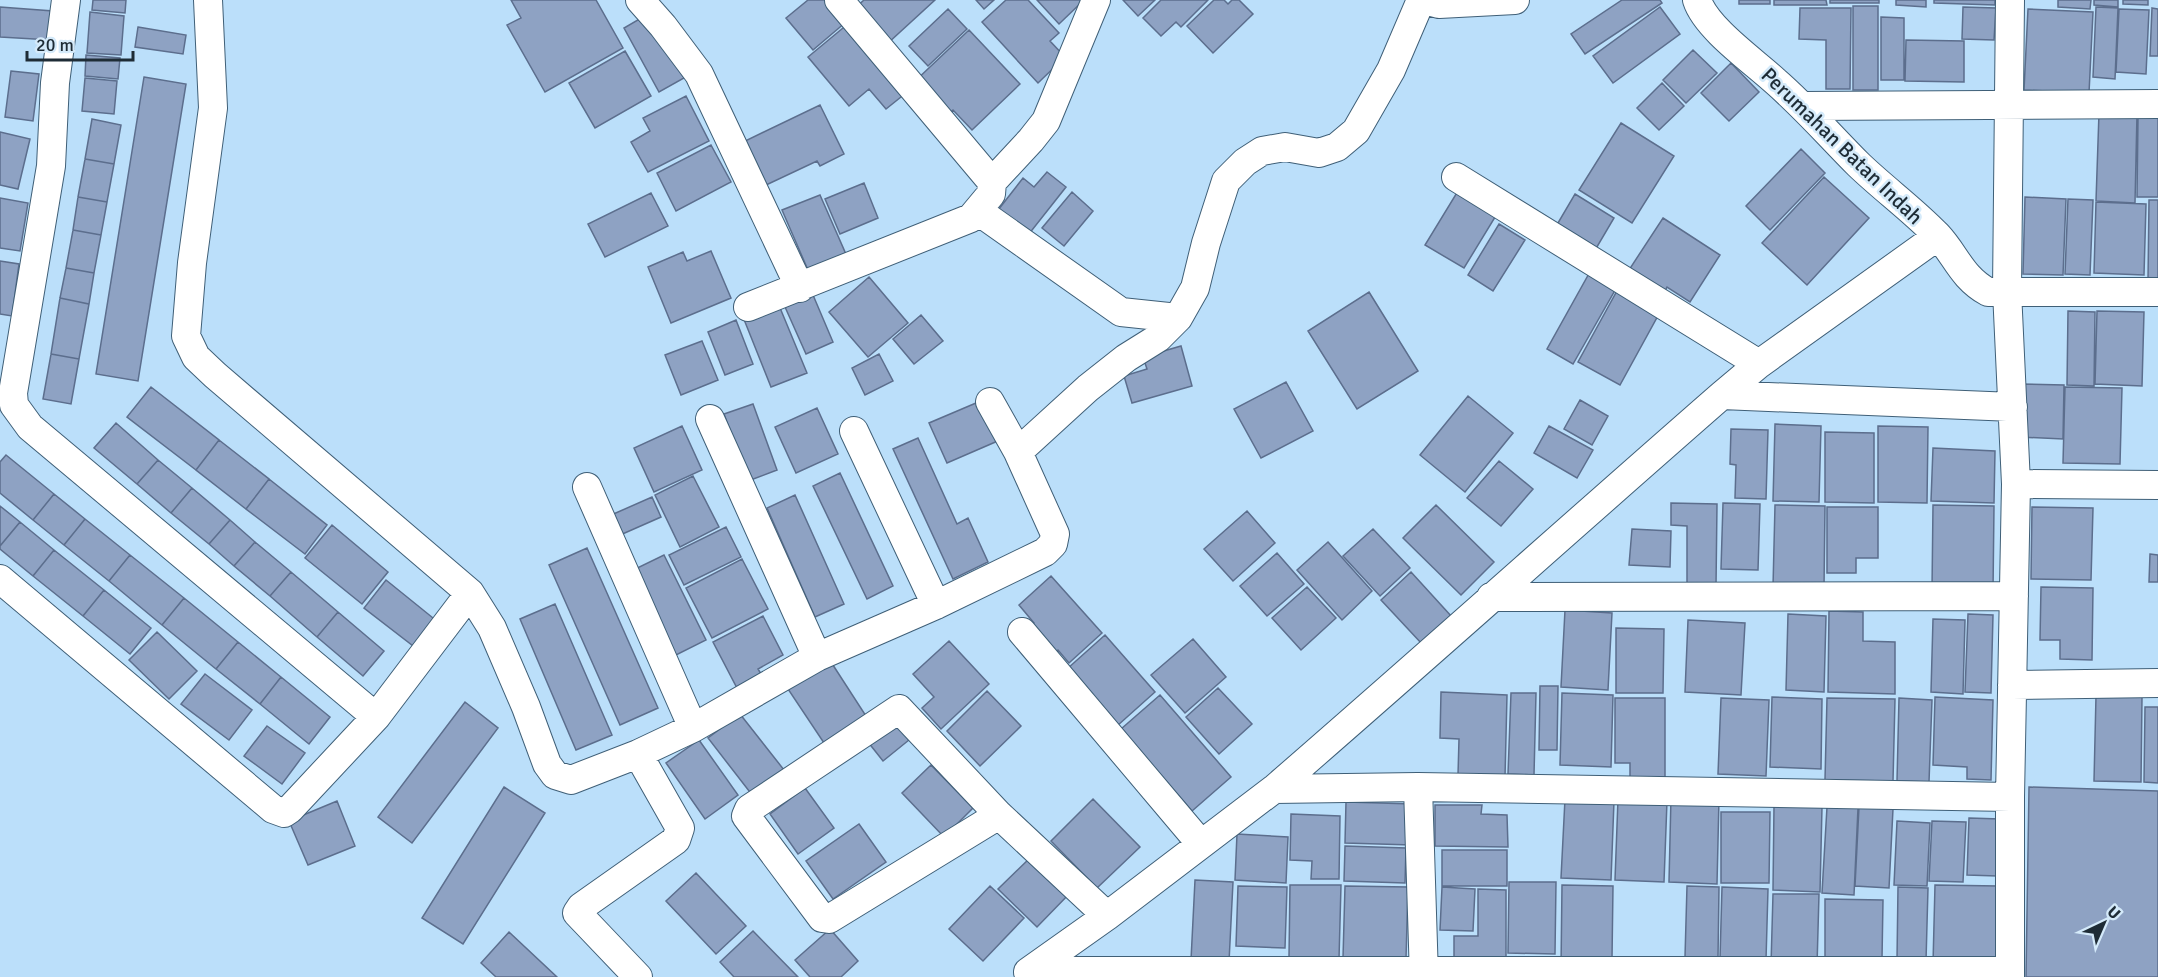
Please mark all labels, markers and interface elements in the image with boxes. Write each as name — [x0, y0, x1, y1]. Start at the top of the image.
scale bar — [27, 24, 134, 62]
text: 20 m — [36, 34, 74, 56]
street label: Perumahan Batan Indah — [1756, 62, 1928, 230]
north arrow — [2074, 893, 2134, 953]
text: U — [2103, 902, 2125, 924]

